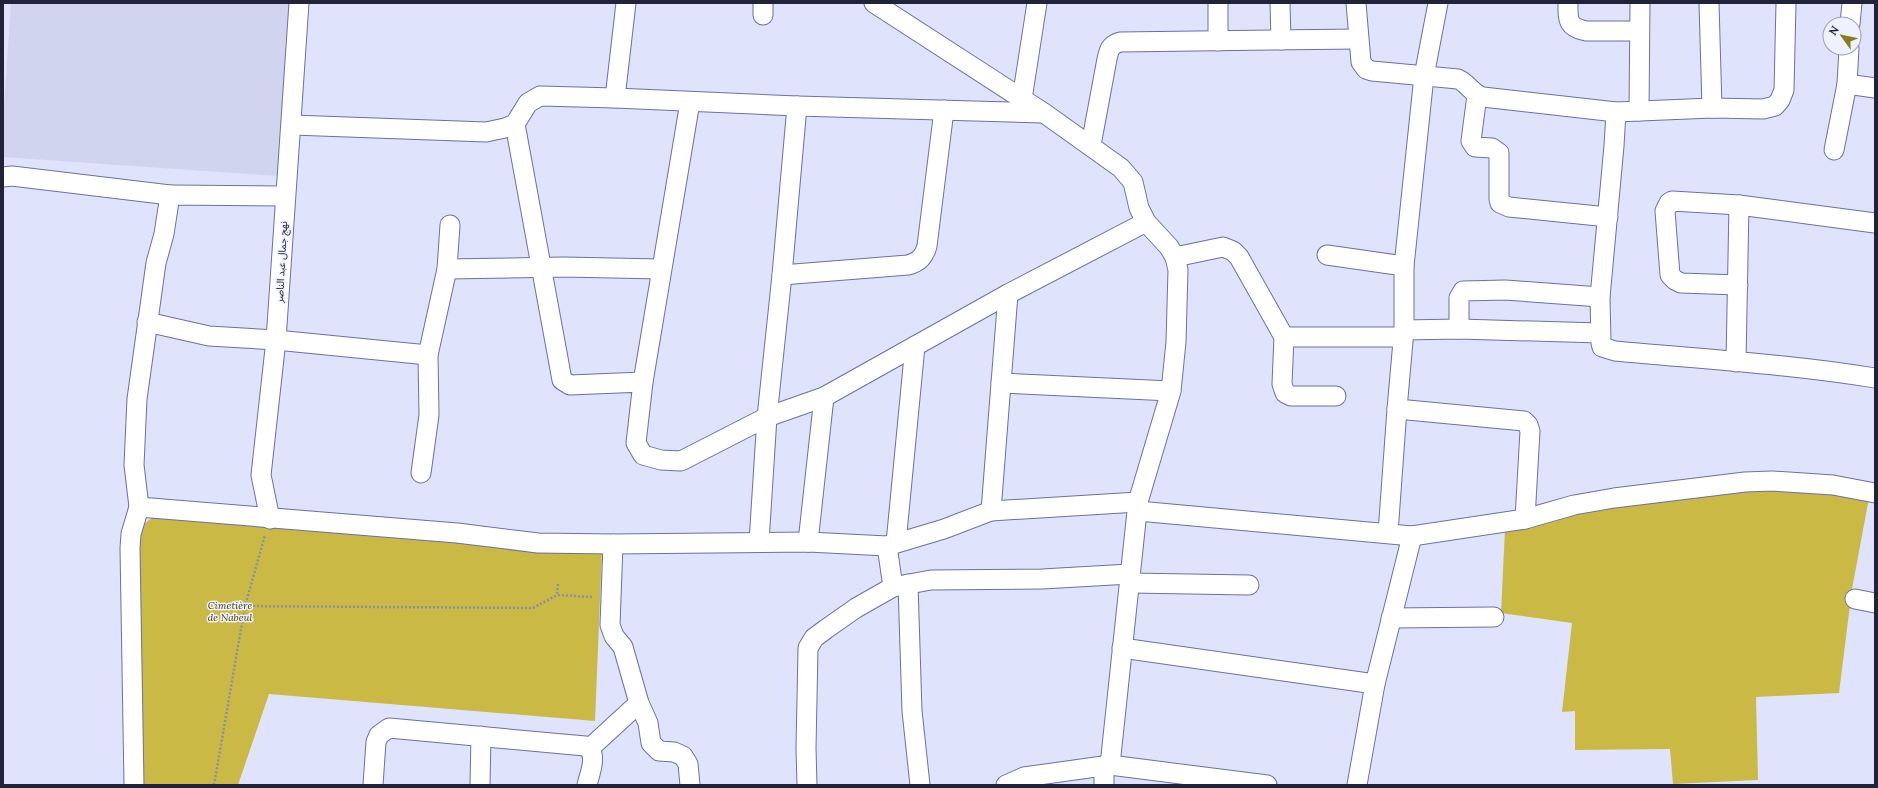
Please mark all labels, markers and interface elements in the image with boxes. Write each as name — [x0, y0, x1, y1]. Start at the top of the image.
north arrow — [1822, 16, 1862, 56]
text: N — [1825, 23, 1842, 38]
street label: نهج جمال عبد الناصر — [273, 221, 291, 304]
park label: Cimetière de Nabeul — [208, 599, 252, 624]

